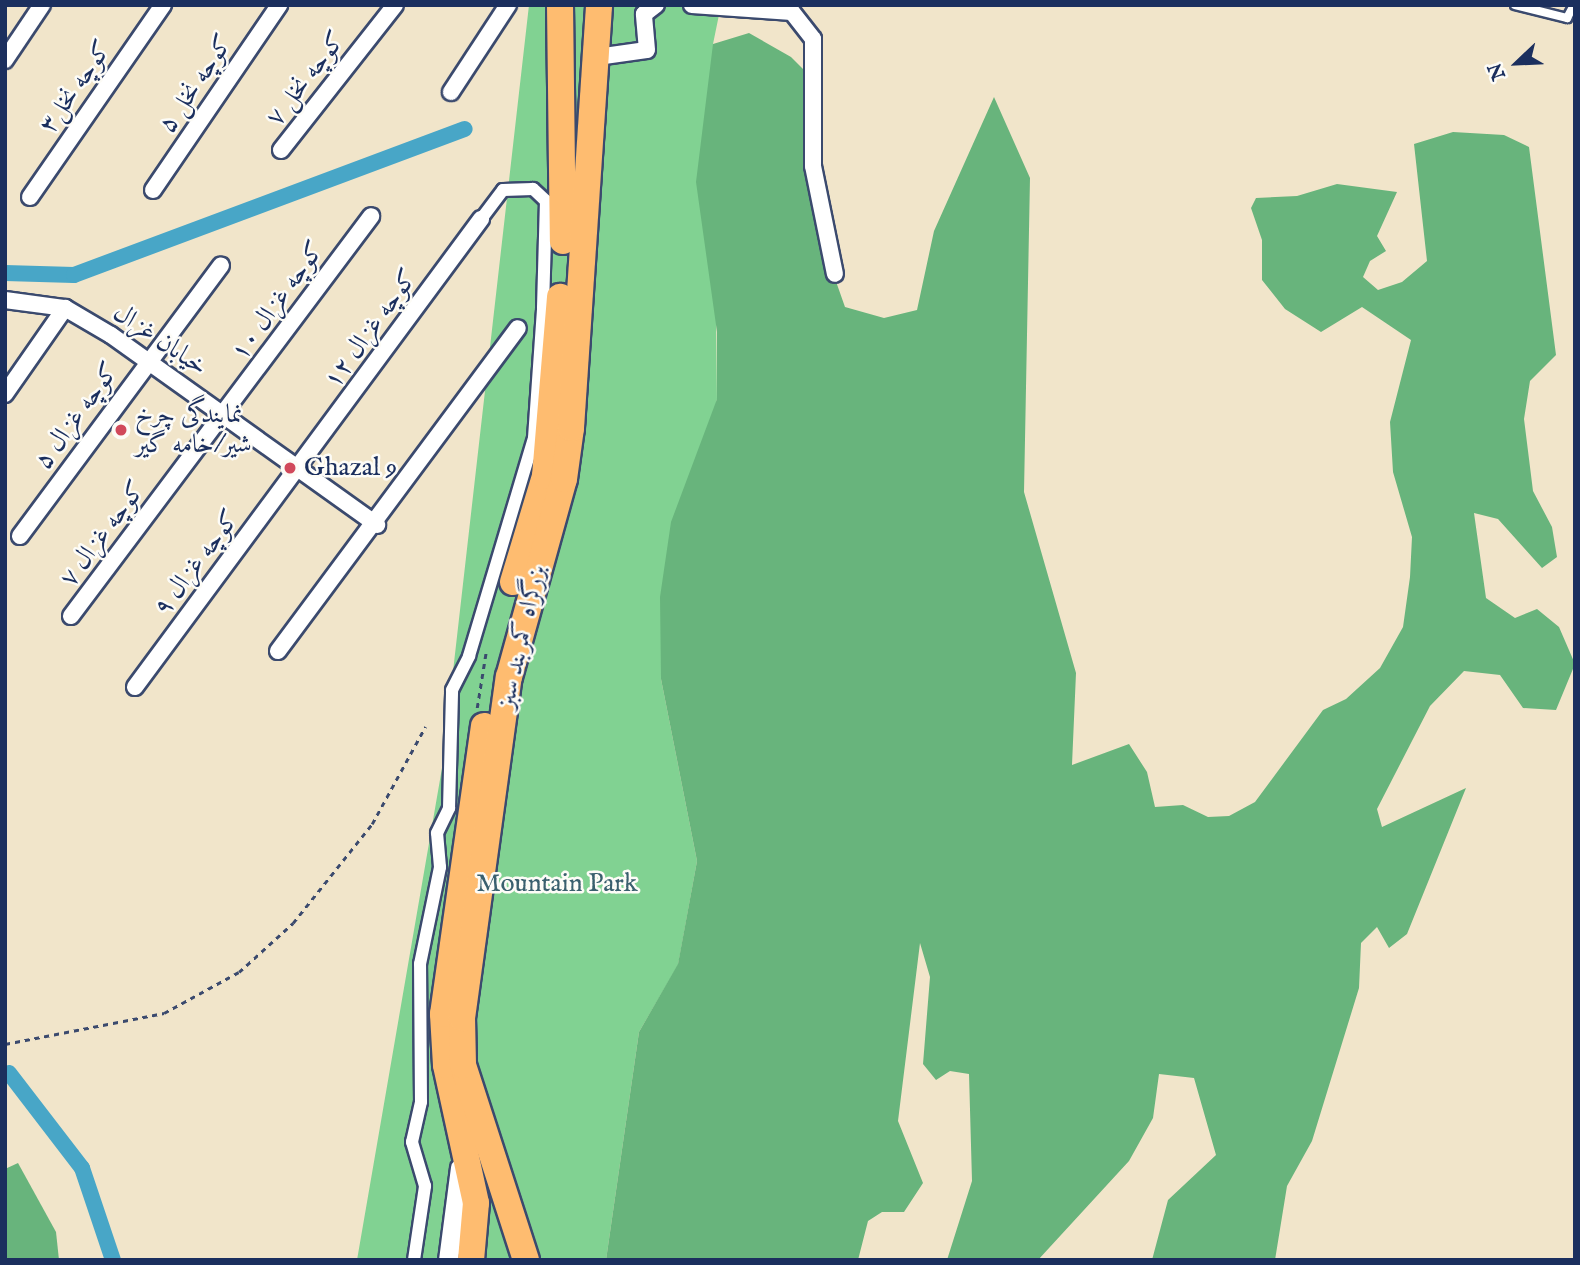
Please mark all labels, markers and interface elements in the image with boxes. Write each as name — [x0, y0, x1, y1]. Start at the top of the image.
street label: کوچه نخل ۷ — [259, 25, 353, 133]
north arrow — [1482, 28, 1552, 98]
street label: کوچه نخل ۵ — [152, 29, 240, 139]
street label: کوچه نخل۳ — [33, 35, 119, 139]
text: N — [1483, 59, 1512, 83]
street label: کوچه غزال ۱۰ — [224, 235, 332, 367]
street label: کوچه غزال ۱۲ — [317, 263, 425, 395]
street label: خیابان غزال — [107, 297, 213, 383]
street label: کوچه غزال ۵ — [28, 357, 126, 475]
place label: نمایندگی چرخ شیر/خامه گیر — [135, 399, 252, 460]
marker: نمایندگی چرخ شیر/خامه گیر — [113, 422, 129, 438]
place label: Ghazal 9 — [304, 452, 397, 484]
marker: Ghazal 9 — [282, 460, 298, 476]
street label: کوچه غزال ۷ — [53, 475, 153, 593]
street label: کوچه غزال ۹ — [147, 504, 247, 622]
street label: بزرگراه کمربند سبز — [490, 562, 554, 712]
park label: Mountain Park — [476, 868, 638, 900]

